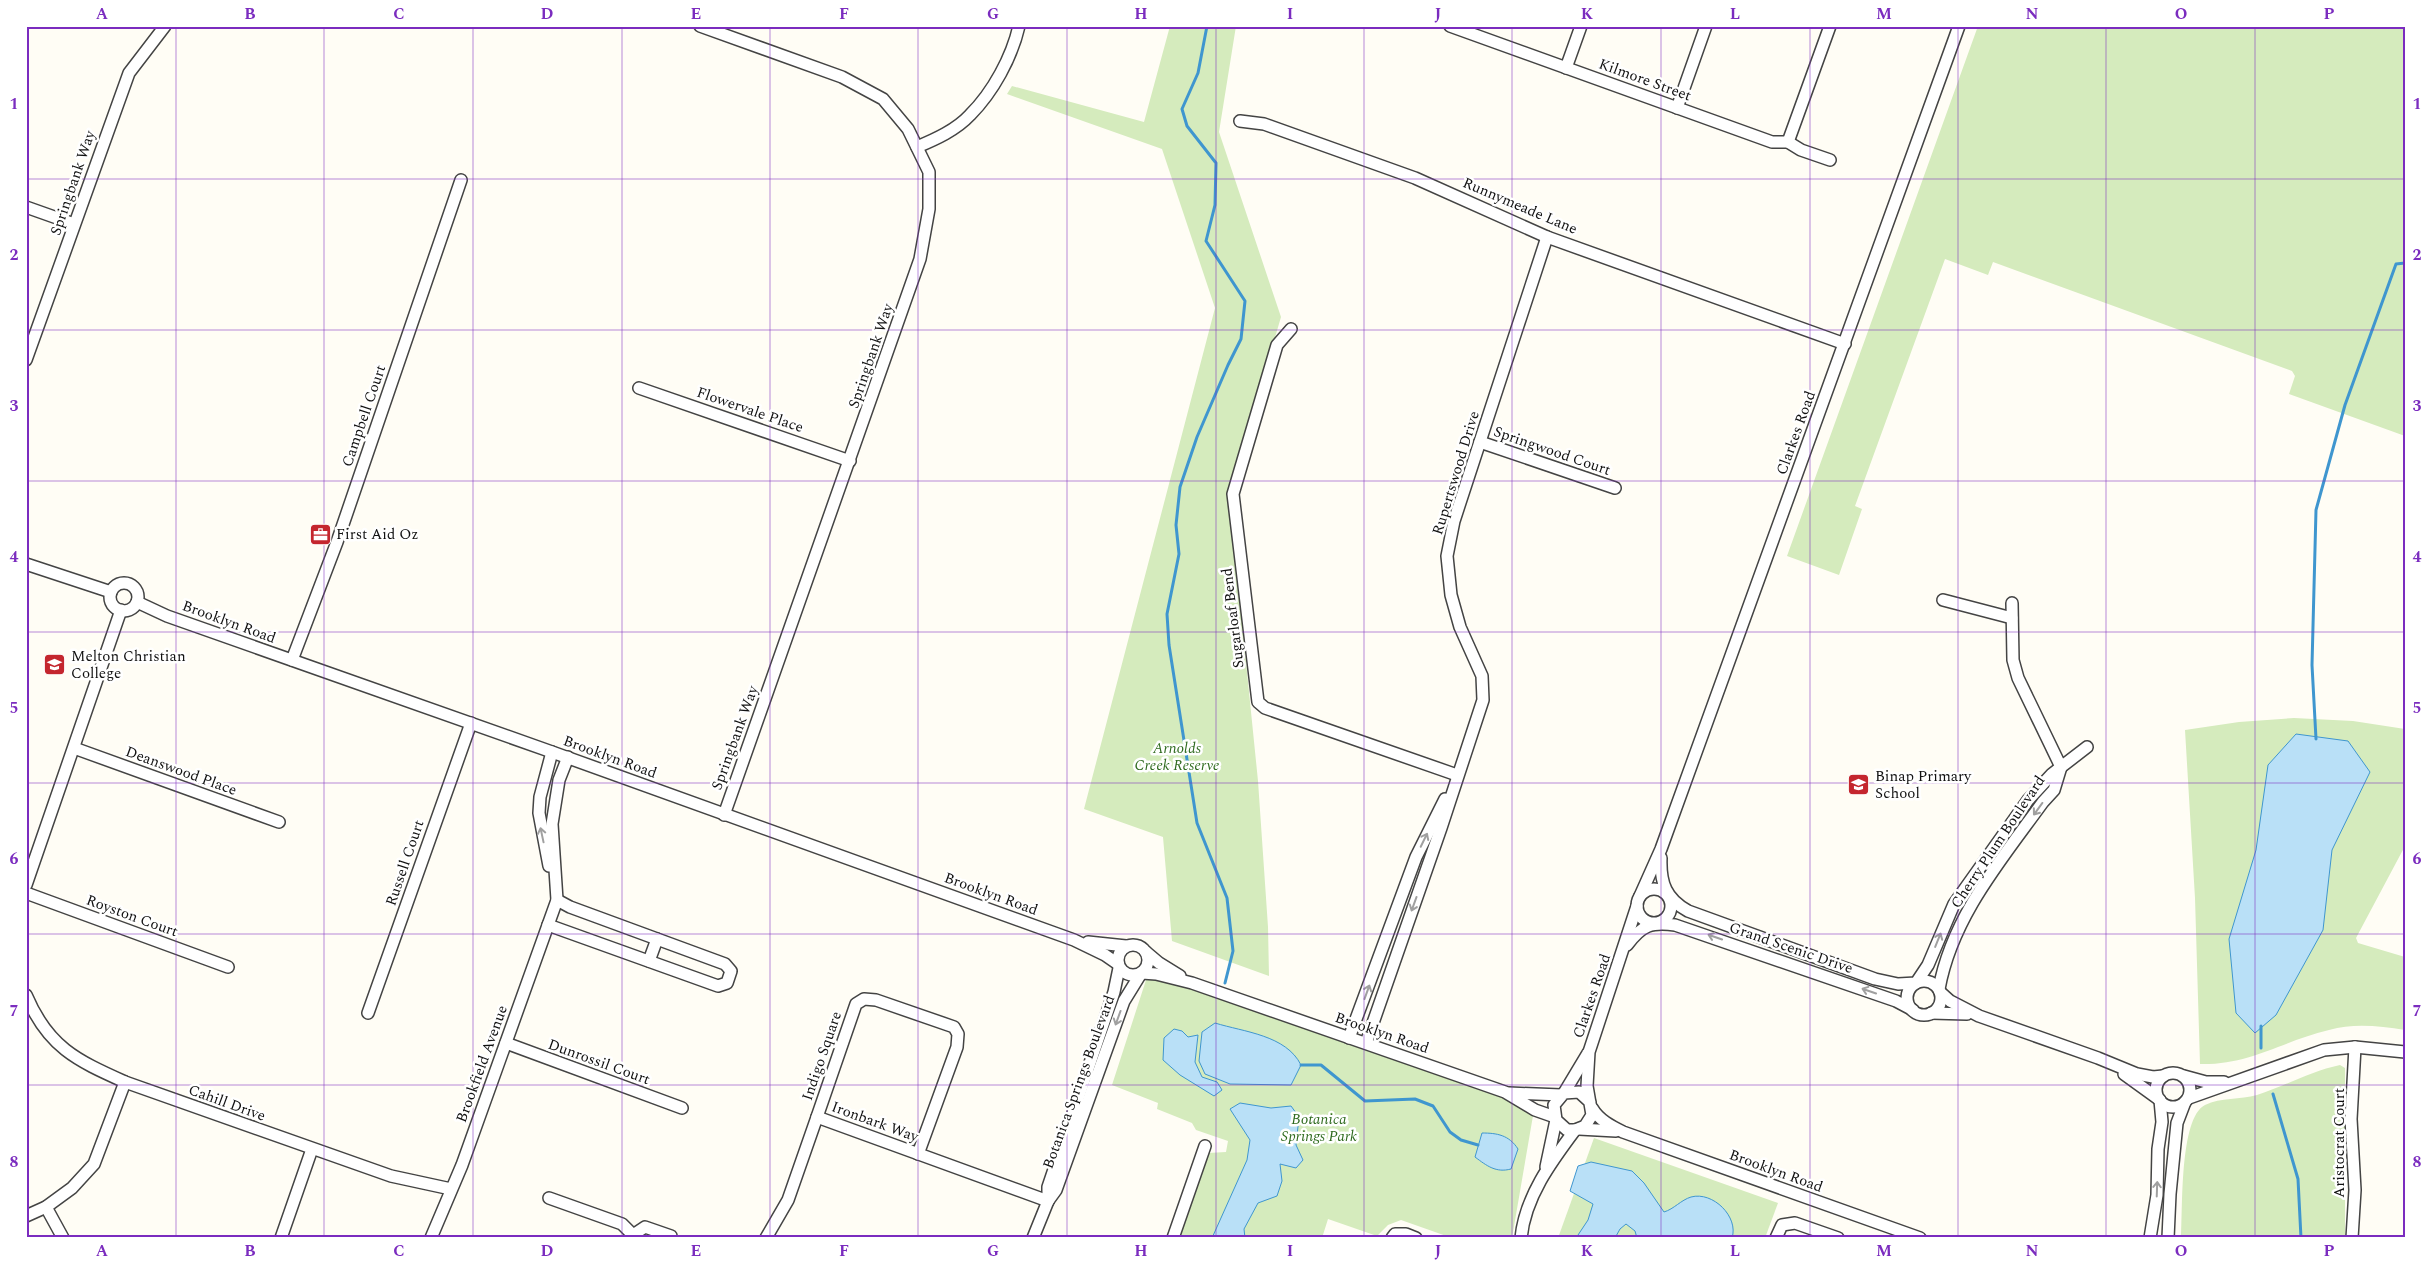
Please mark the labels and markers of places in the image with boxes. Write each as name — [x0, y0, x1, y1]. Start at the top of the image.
office icon: First Aid Oz — [308, 522, 332, 546]
place label: First Aid Oz — [336, 523, 419, 546]
place label: Melton Christian College — [71, 645, 186, 685]
school or university icon: Melton Christian College — [43, 653, 67, 677]
place label: Binap Primary School — [1875, 765, 1972, 805]
school or university icon: Binap Primary School — [1847, 773, 1871, 797]

